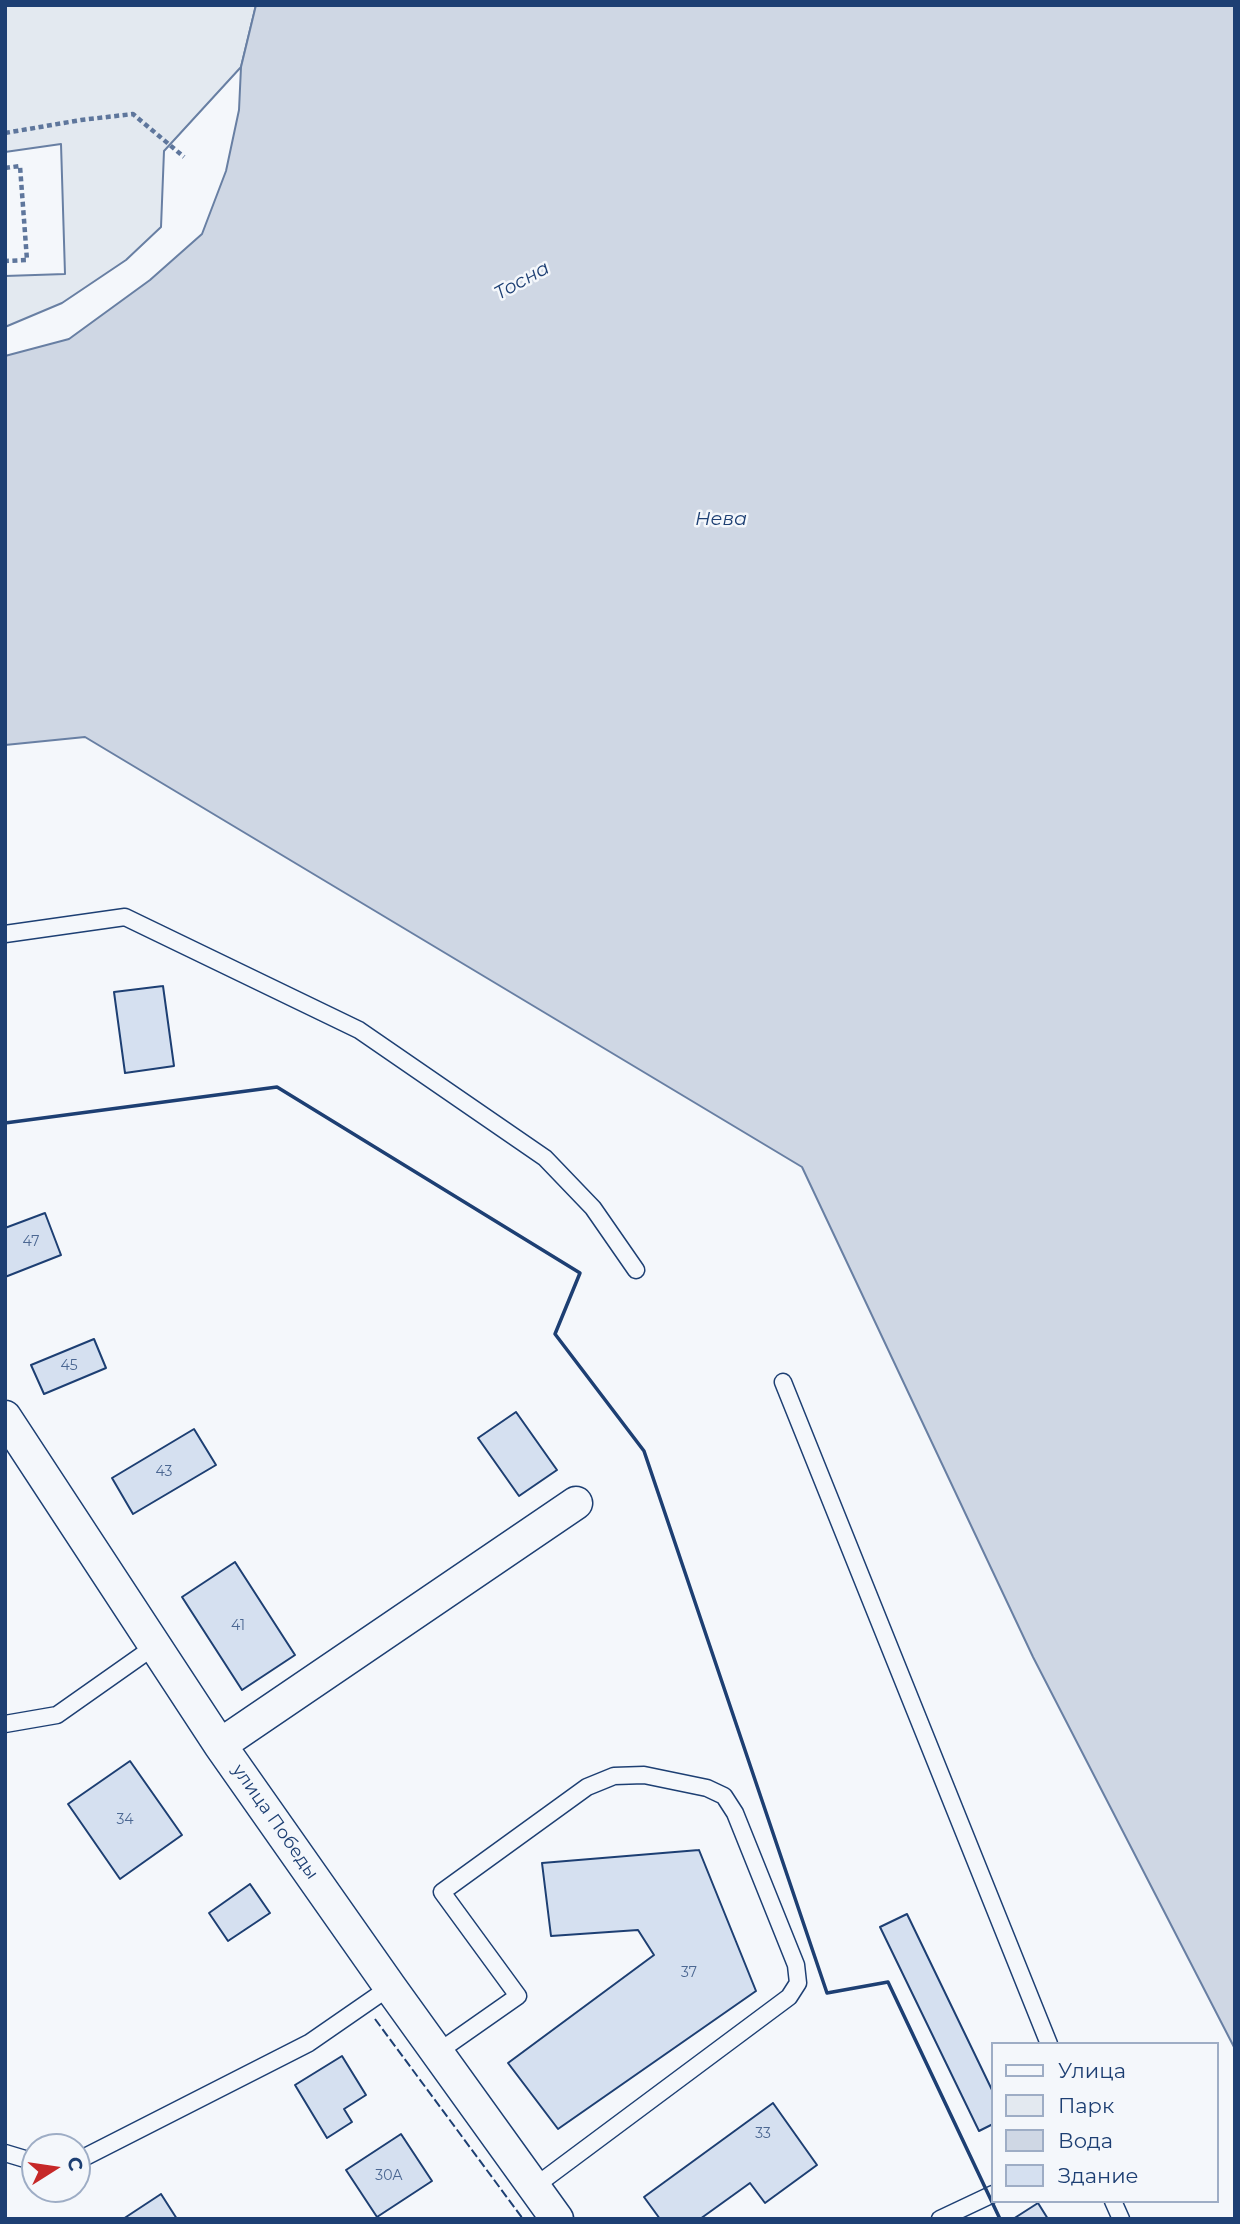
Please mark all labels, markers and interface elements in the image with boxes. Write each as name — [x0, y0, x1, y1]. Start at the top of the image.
water label: Тосна — [491, 257, 553, 305]
water label: Нева — [695, 508, 747, 530]
house number: 47 — [23, 1234, 39, 1250]
house number: 45 — [60, 1358, 78, 1374]
house number: 43 — [156, 1464, 172, 1480]
house number: 41 — [231, 1618, 245, 1634]
street label: улица Победы — [227, 1760, 323, 1884]
house number: 34 — [116, 1812, 134, 1828]
house number: 37 — [681, 1965, 697, 1981]
legend — [992, 2042, 1219, 2203]
text: Улица — [1058, 2058, 1126, 2083]
text: Парк — [1058, 2093, 1114, 2118]
house number: 33 — [755, 2126, 771, 2142]
text: Вода — [1058, 2128, 1113, 2153]
north arrow — [21, 2133, 91, 2203]
text: С — [62, 2155, 88, 2173]
text: Здание — [1058, 2163, 1139, 2188]
house number: 30А — [375, 2168, 403, 2184]

